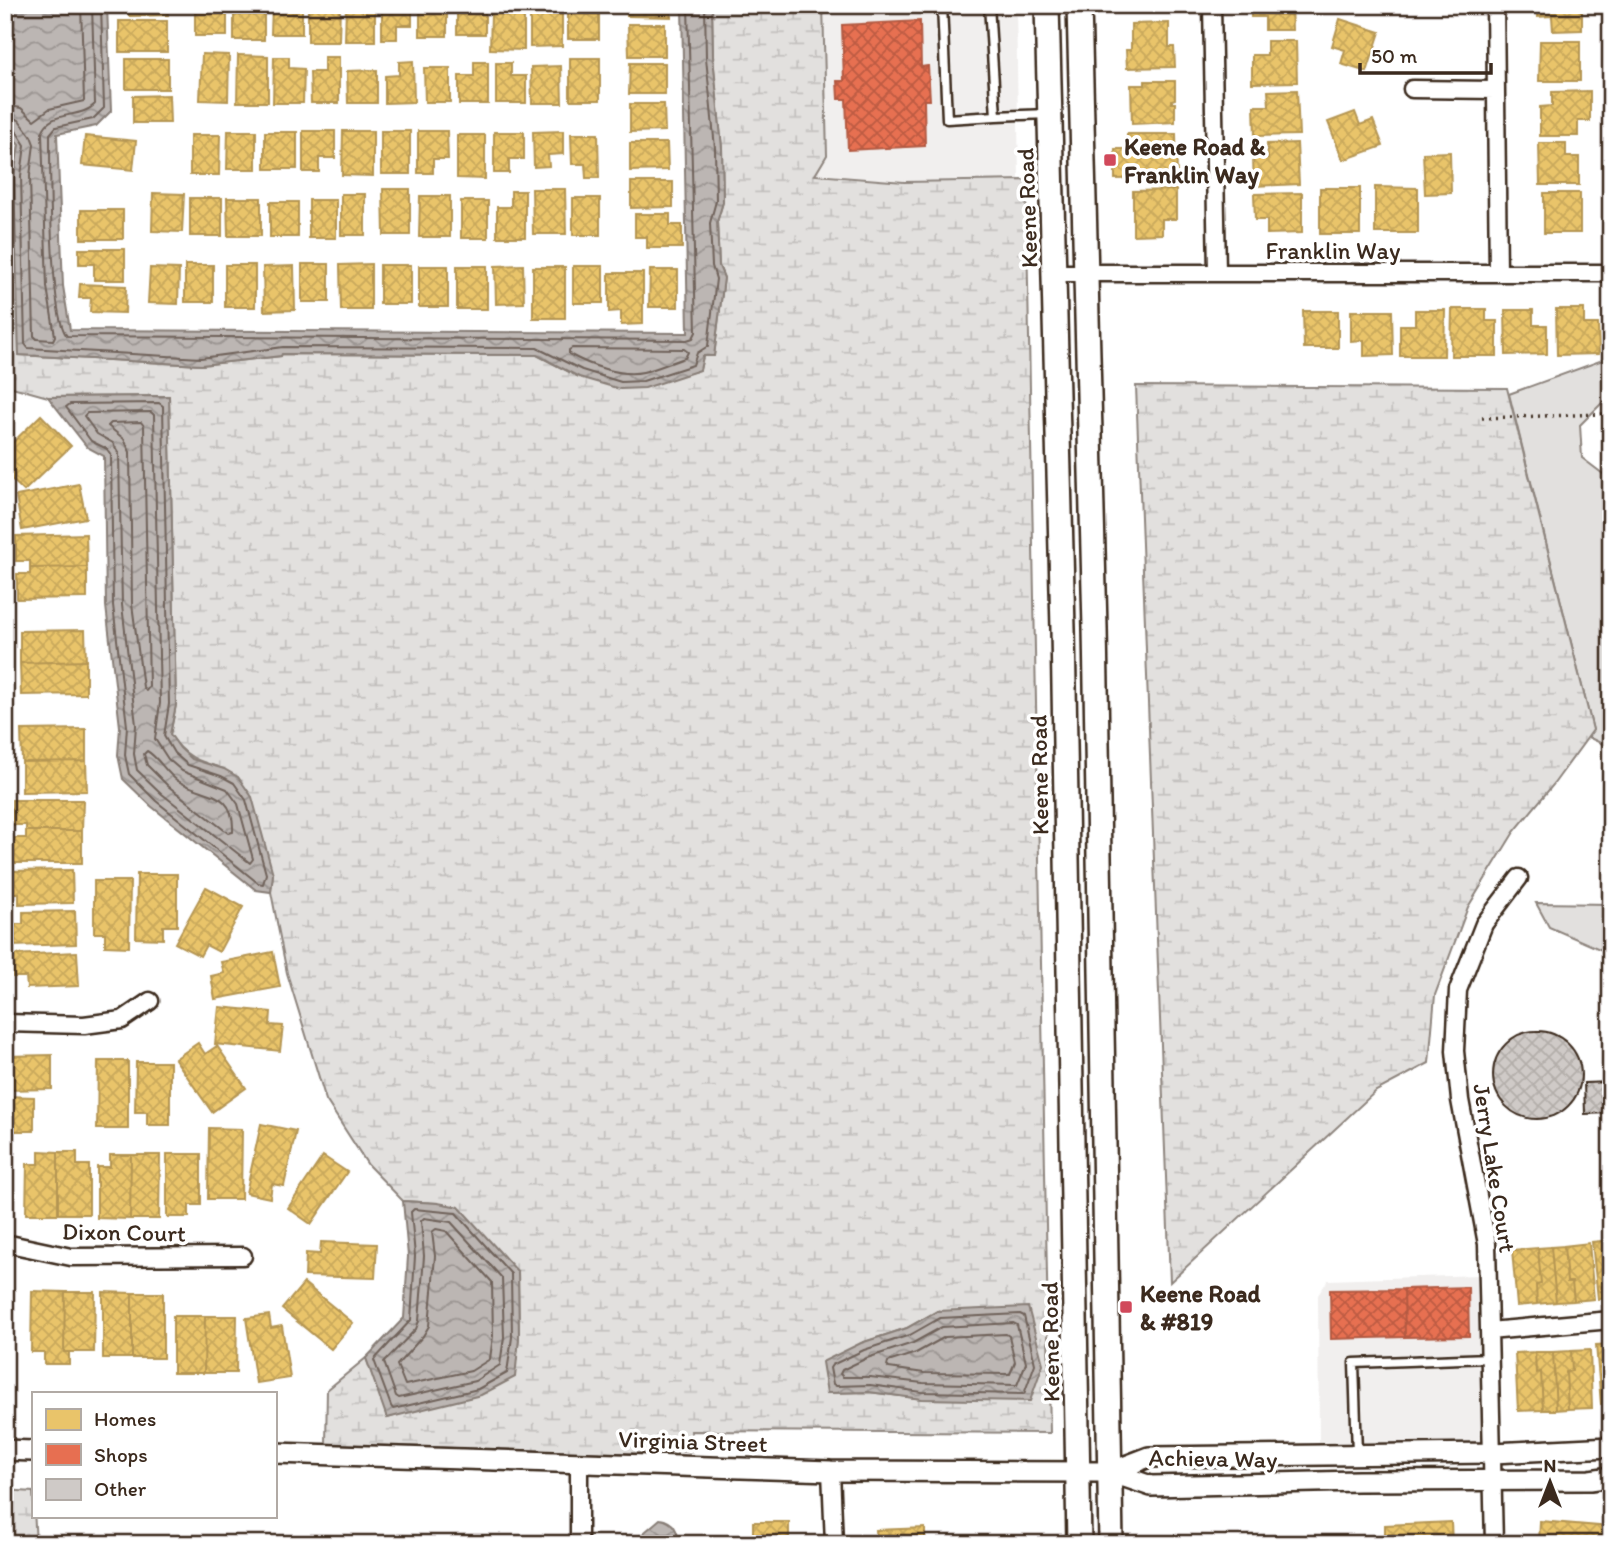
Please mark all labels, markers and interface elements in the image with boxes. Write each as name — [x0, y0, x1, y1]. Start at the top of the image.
scale bar — [1360, 32, 1492, 76]
text: 50 m — [1371, 43, 1418, 68]
place label: Keene Road & Franklin Way — [1124, 132, 1266, 190]
street label: Keene Road — [1010, 147, 1044, 269]
marker: Keene Road & Franklin Way — [1102, 152, 1118, 168]
street label: Franklin Way — [1266, 236, 1401, 265]
street label: Keene Road — [1023, 714, 1055, 835]
street label: Jerry Lake Court — [1467, 1081, 1523, 1255]
street label: Dixon Court — [62, 1216, 186, 1248]
place label: Keene Road & #819 — [1140, 1279, 1261, 1336]
street label: Keene Road — [1034, 1281, 1066, 1402]
marker: Keene Road & #819 — [1118, 1299, 1134, 1315]
legend — [32, 1392, 276, 1518]
text: Homes — [94, 1406, 156, 1431]
street label: Virginia Street — [618, 1424, 768, 1458]
text: Shops — [94, 1442, 148, 1467]
street label: Achieva Way — [1148, 1442, 1278, 1474]
north arrow — [1514, 1448, 1584, 1518]
text: N — [1544, 1454, 1556, 1477]
text: Other — [94, 1476, 147, 1501]

